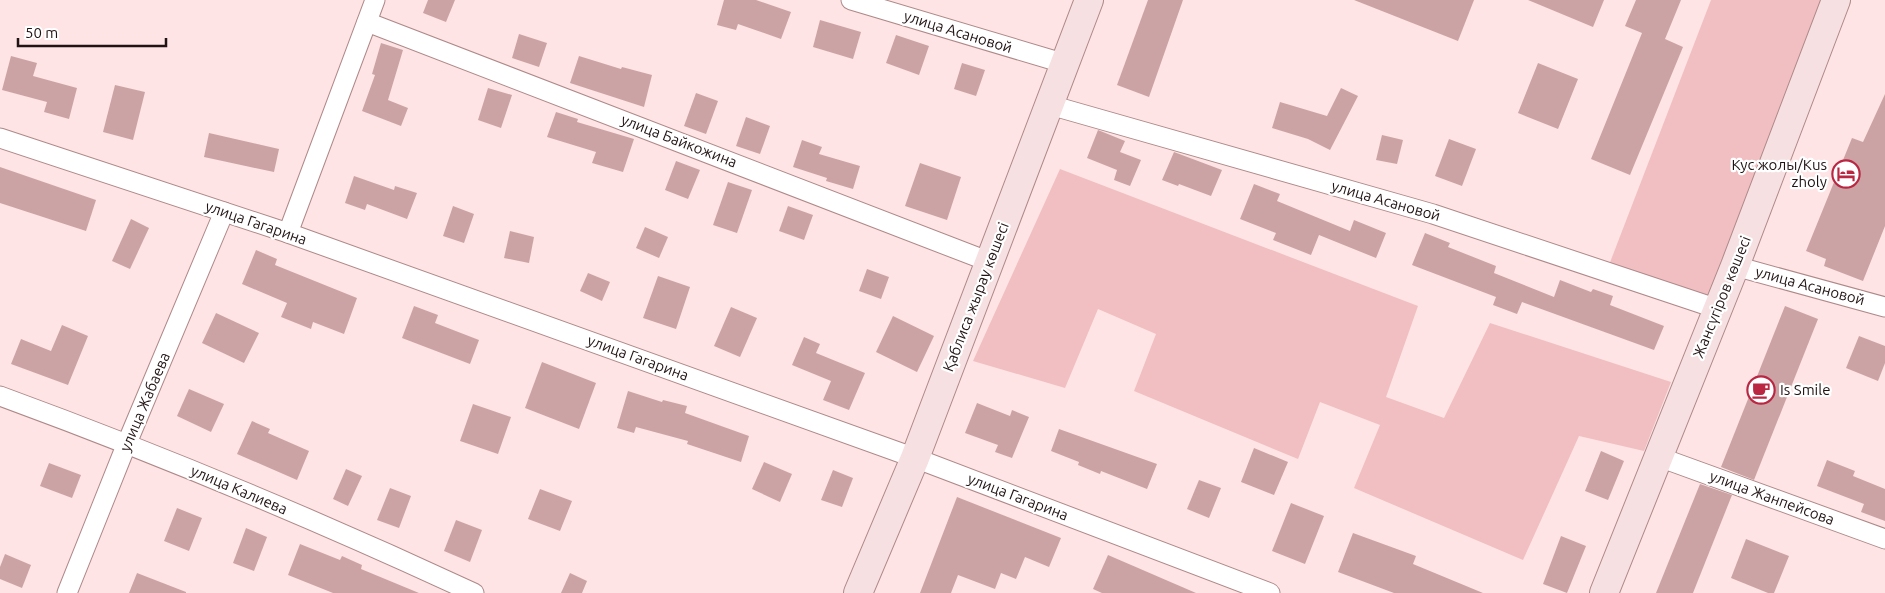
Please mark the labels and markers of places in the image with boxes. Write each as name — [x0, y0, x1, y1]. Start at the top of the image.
place label: Кус жолы/Kus zholy — [1732, 156, 1827, 190]
hotel icon: Кус жолы/Kus zholy — [1831, 159, 1861, 189]
cafe icon: Is Smile — [1746, 375, 1776, 405]
place label: Is Smile — [1780, 381, 1830, 398]

